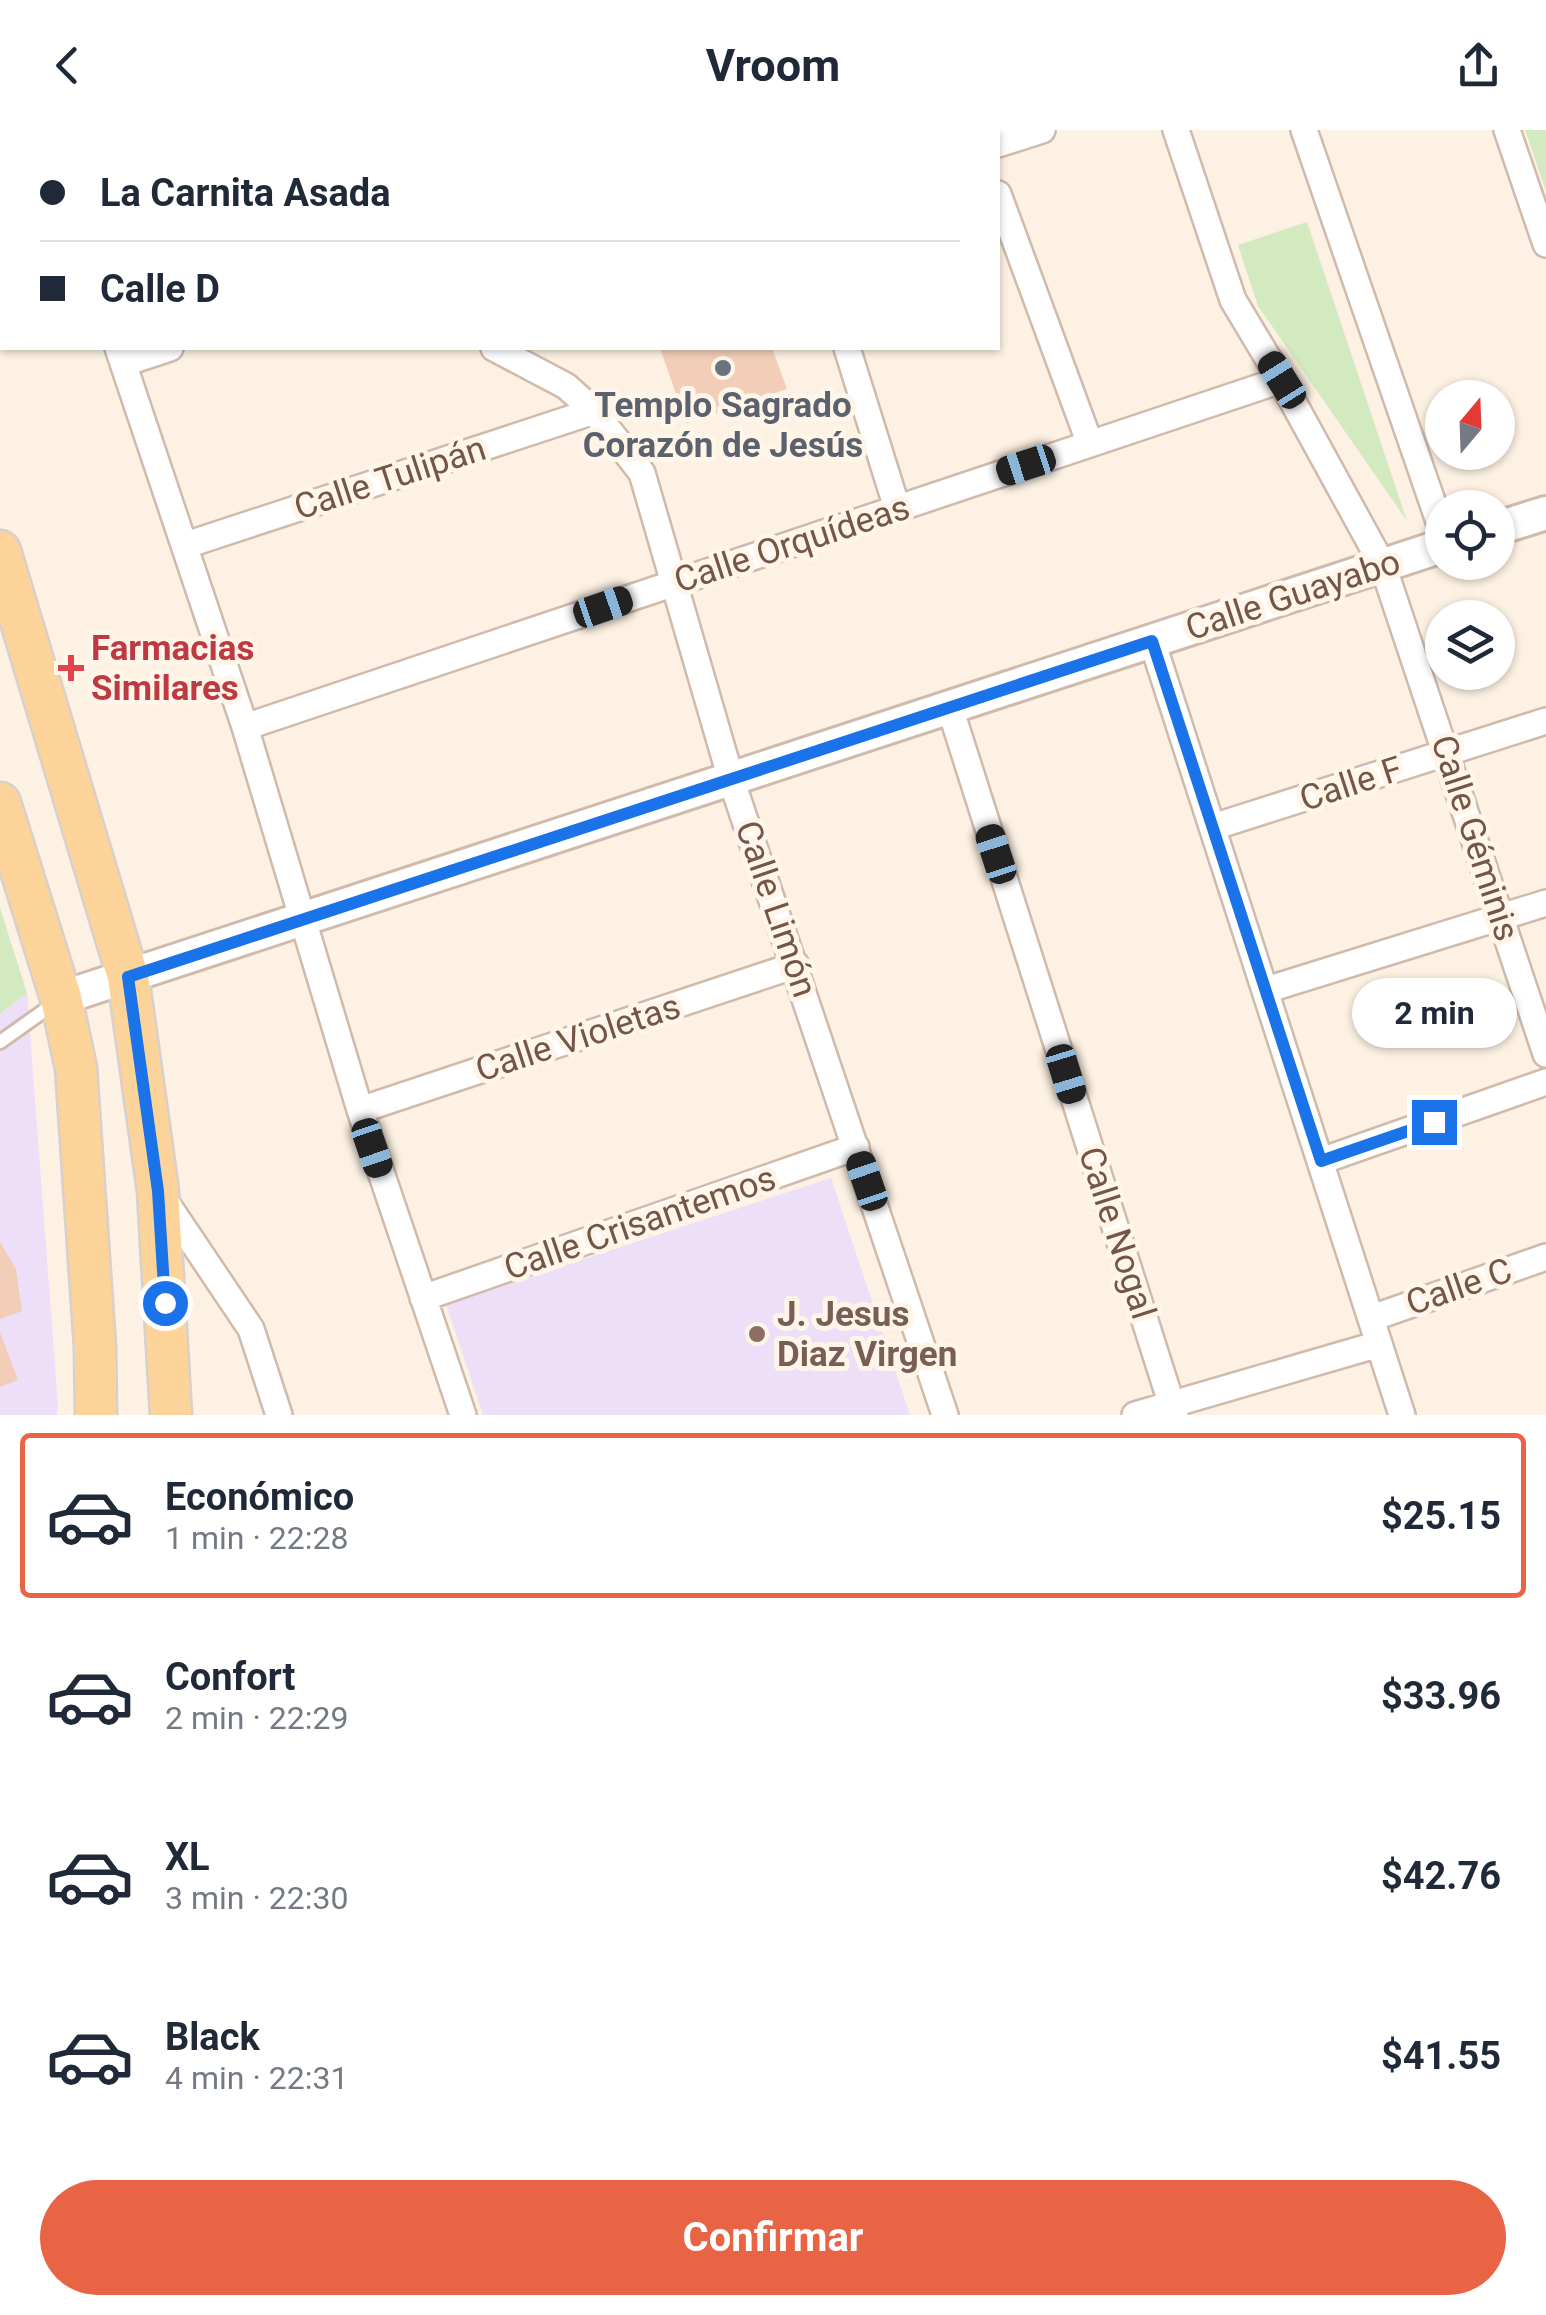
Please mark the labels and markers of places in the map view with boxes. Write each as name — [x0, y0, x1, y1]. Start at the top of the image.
marker: Templo Sagrado Corazón de Jesús — [712, 357, 734, 379]
place label: Templo Sagrado Corazón de Jesús — [583, 385, 863, 466]
place label: Farmacias Similares — [91, 628, 254, 709]
marker: Farmacias Similares — [60, 657, 82, 679]
place label: J. Jesus Diaz Virgen — [777, 1294, 957, 1375]
marker: J. Jesus Diaz Virgen — [746, 1323, 768, 1345]

